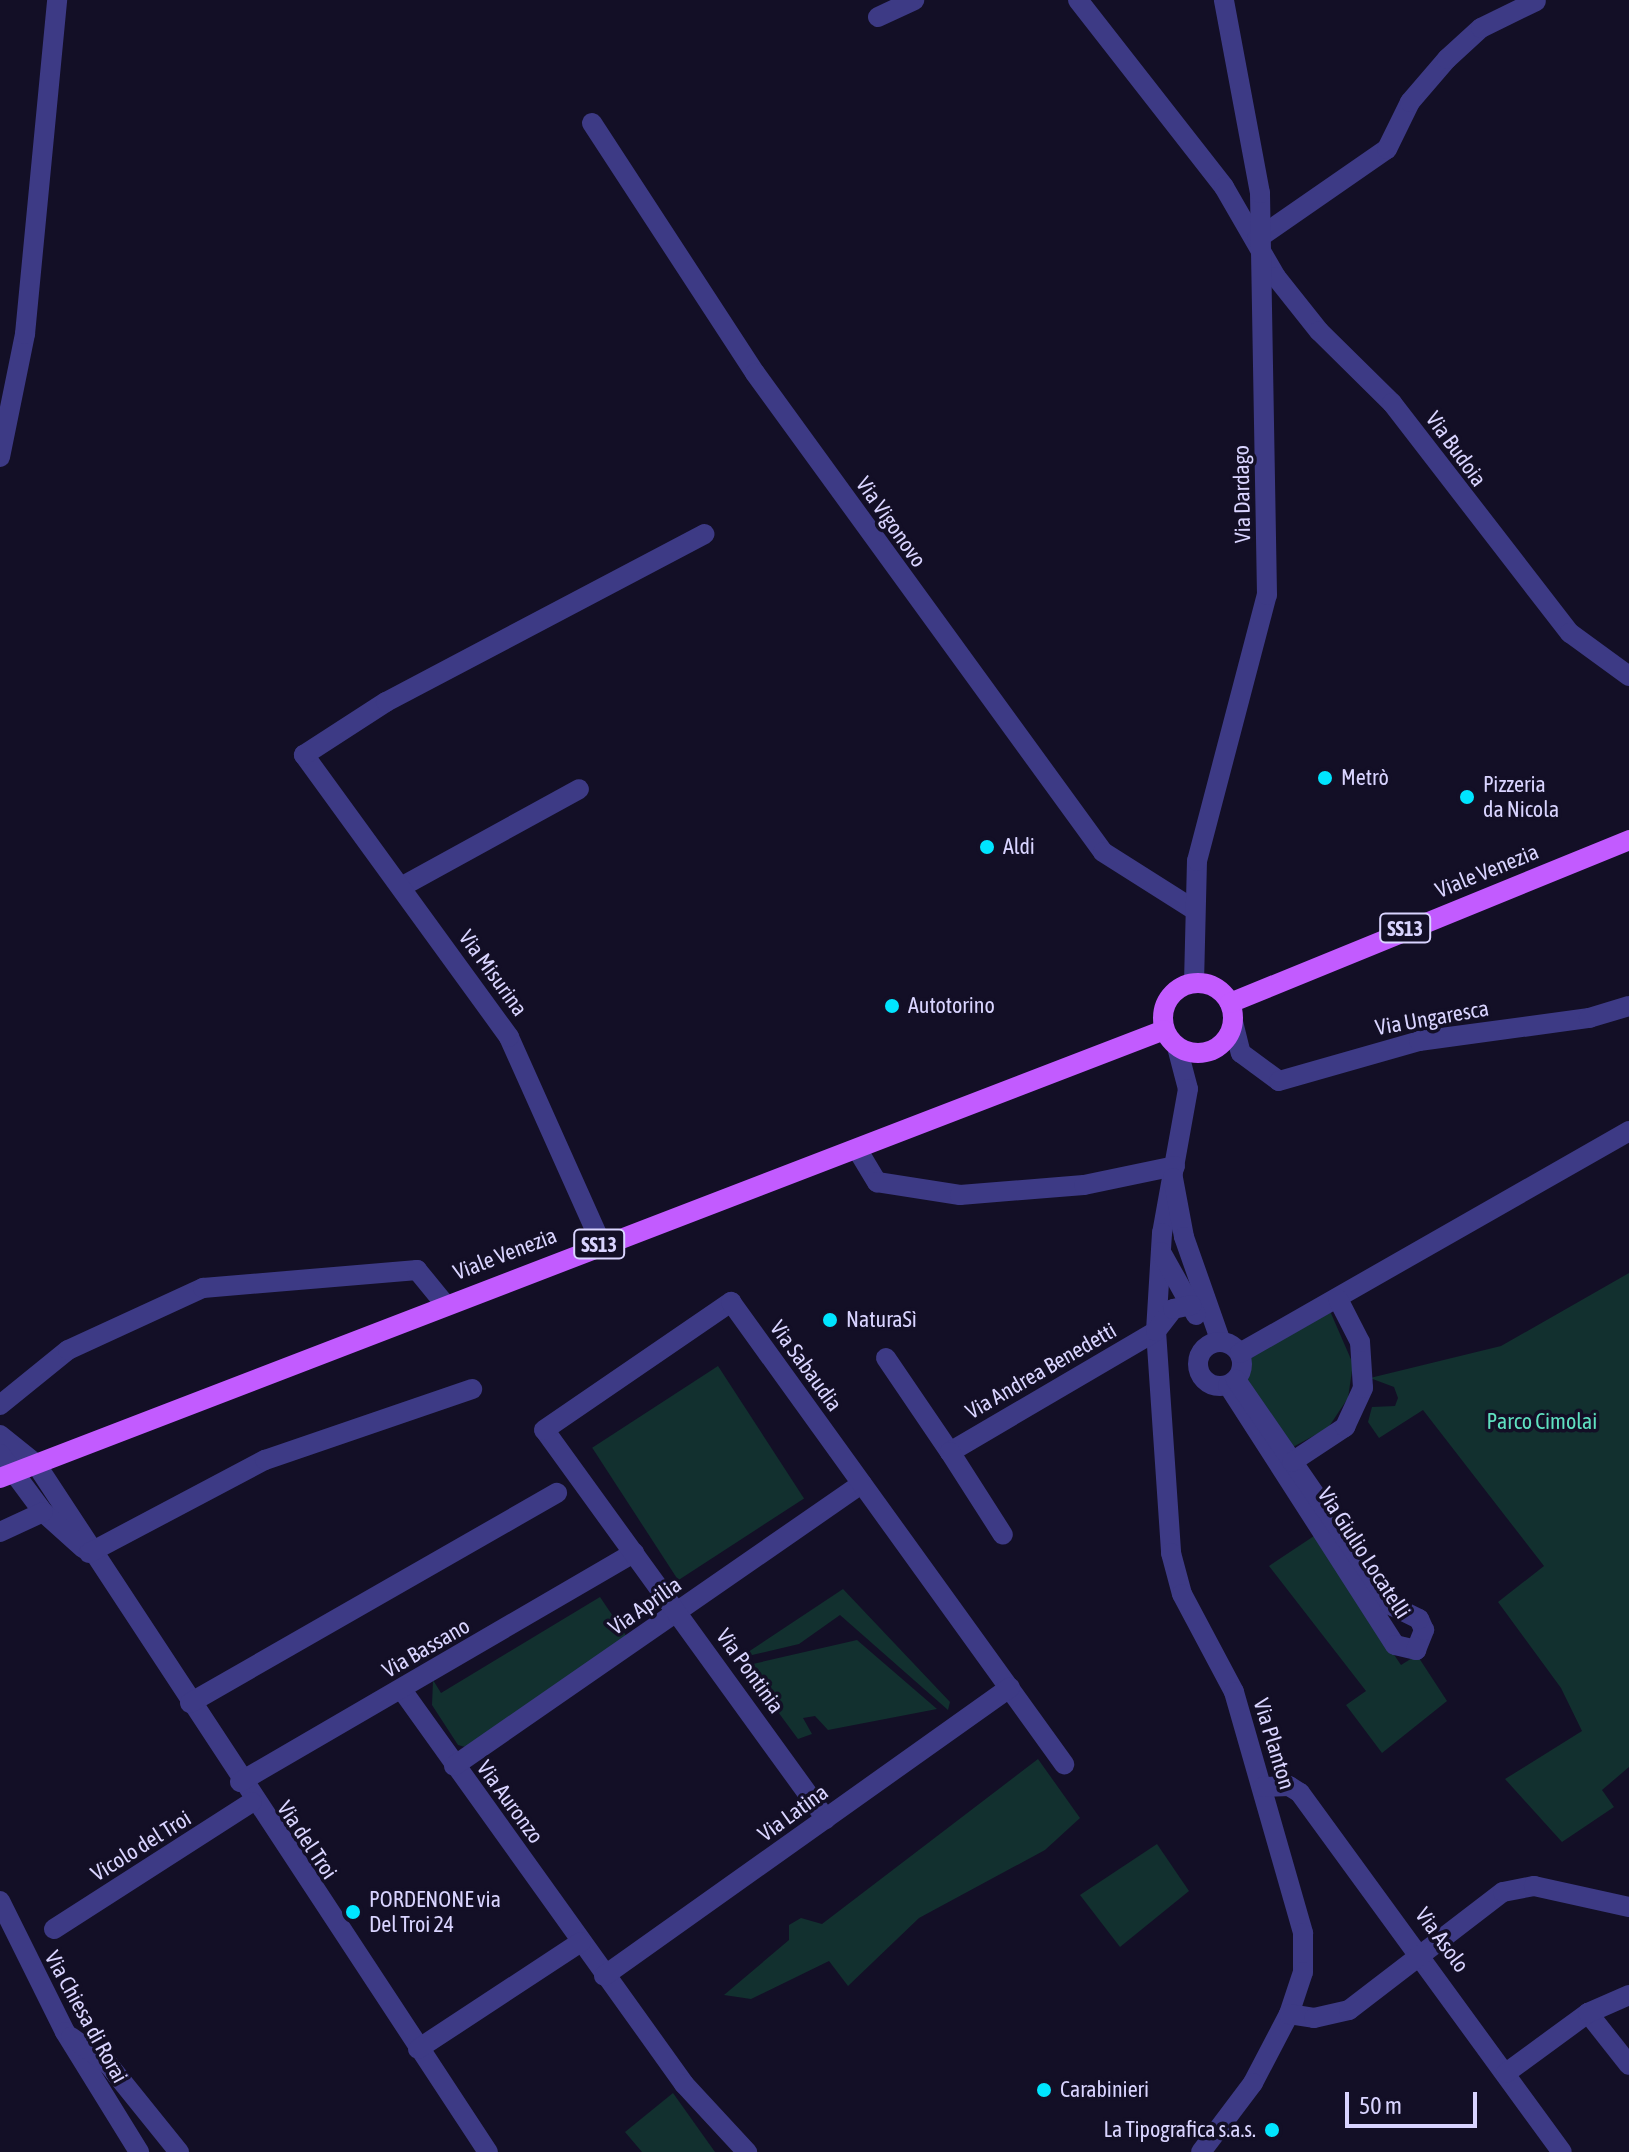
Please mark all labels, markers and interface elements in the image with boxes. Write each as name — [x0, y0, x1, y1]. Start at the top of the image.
street label: Via Budoia — [1420, 406, 1492, 492]
street label: Via Dardago — [1228, 445, 1256, 543]
street label: Via Vigonovo — [850, 472, 932, 572]
place label: Metrò — [1341, 765, 1389, 791]
marker: Metrò — [1316, 769, 1334, 787]
place label: Pizzeria da Nicola — [1483, 771, 1559, 822]
marker: Pizzeria da Nicola — [1458, 788, 1476, 806]
place label: Aldi — [1003, 834, 1035, 860]
marker: Aldi — [978, 838, 996, 856]
street label: Viale Venezia — [1432, 838, 1542, 904]
road number: SS13 — [1379, 912, 1431, 944]
street label: Via Misurina — [453, 925, 533, 1021]
place label: Autotorino — [908, 993, 995, 1019]
street label: Via Ungaresca — [1373, 995, 1491, 1041]
marker: Autotorino — [883, 997, 901, 1015]
street label: Viale Venezia — [450, 1222, 560, 1286]
road number: SS13 — [573, 1228, 625, 1260]
place label: NaturaSì — [846, 1307, 917, 1333]
marker: NaturaSì — [821, 1311, 839, 1329]
street label: Via Sabaudia — [764, 1316, 848, 1416]
street label: Via Andrea Benedetti — [961, 1317, 1121, 1425]
park label: Parco Cimolai — [1487, 1409, 1597, 1435]
street label: Via Giulio Locatelli — [1312, 1483, 1416, 1623]
street label: Via Aprilia — [603, 1571, 687, 1641]
street label: Via Bassano — [378, 1612, 474, 1684]
street label: Via Pontinia — [711, 1624, 789, 1718]
street label: Via Planton — [1248, 1695, 1300, 1793]
street label: Via Auronzo — [471, 1755, 549, 1849]
street label: Via Latina — [753, 1779, 833, 1847]
street label: Via del Troi — [271, 1796, 343, 1884]
street label: Vicolo del Troi — [86, 1805, 196, 1887]
place label: PORDENONE via Del Troi 24 — [369, 1886, 501, 1938]
street label: Via Asolo — [1410, 1902, 1474, 1978]
marker: PORDENONE via Del Troi 24 — [344, 1903, 362, 1921]
street label: Via Chiesa di Rorai — [39, 1946, 133, 2088]
scale bar — [1349, 2076, 1481, 2126]
place label: Carabinieri — [1060, 2077, 1149, 2103]
marker: Carabinieri — [1035, 2081, 1053, 2099]
text: 50 m — [1359, 2092, 1402, 2119]
place label: La Tipografica s.a.s. — [1103, 2117, 1256, 2143]
marker: La Tipografica s.a.s. — [1263, 2121, 1281, 2139]

